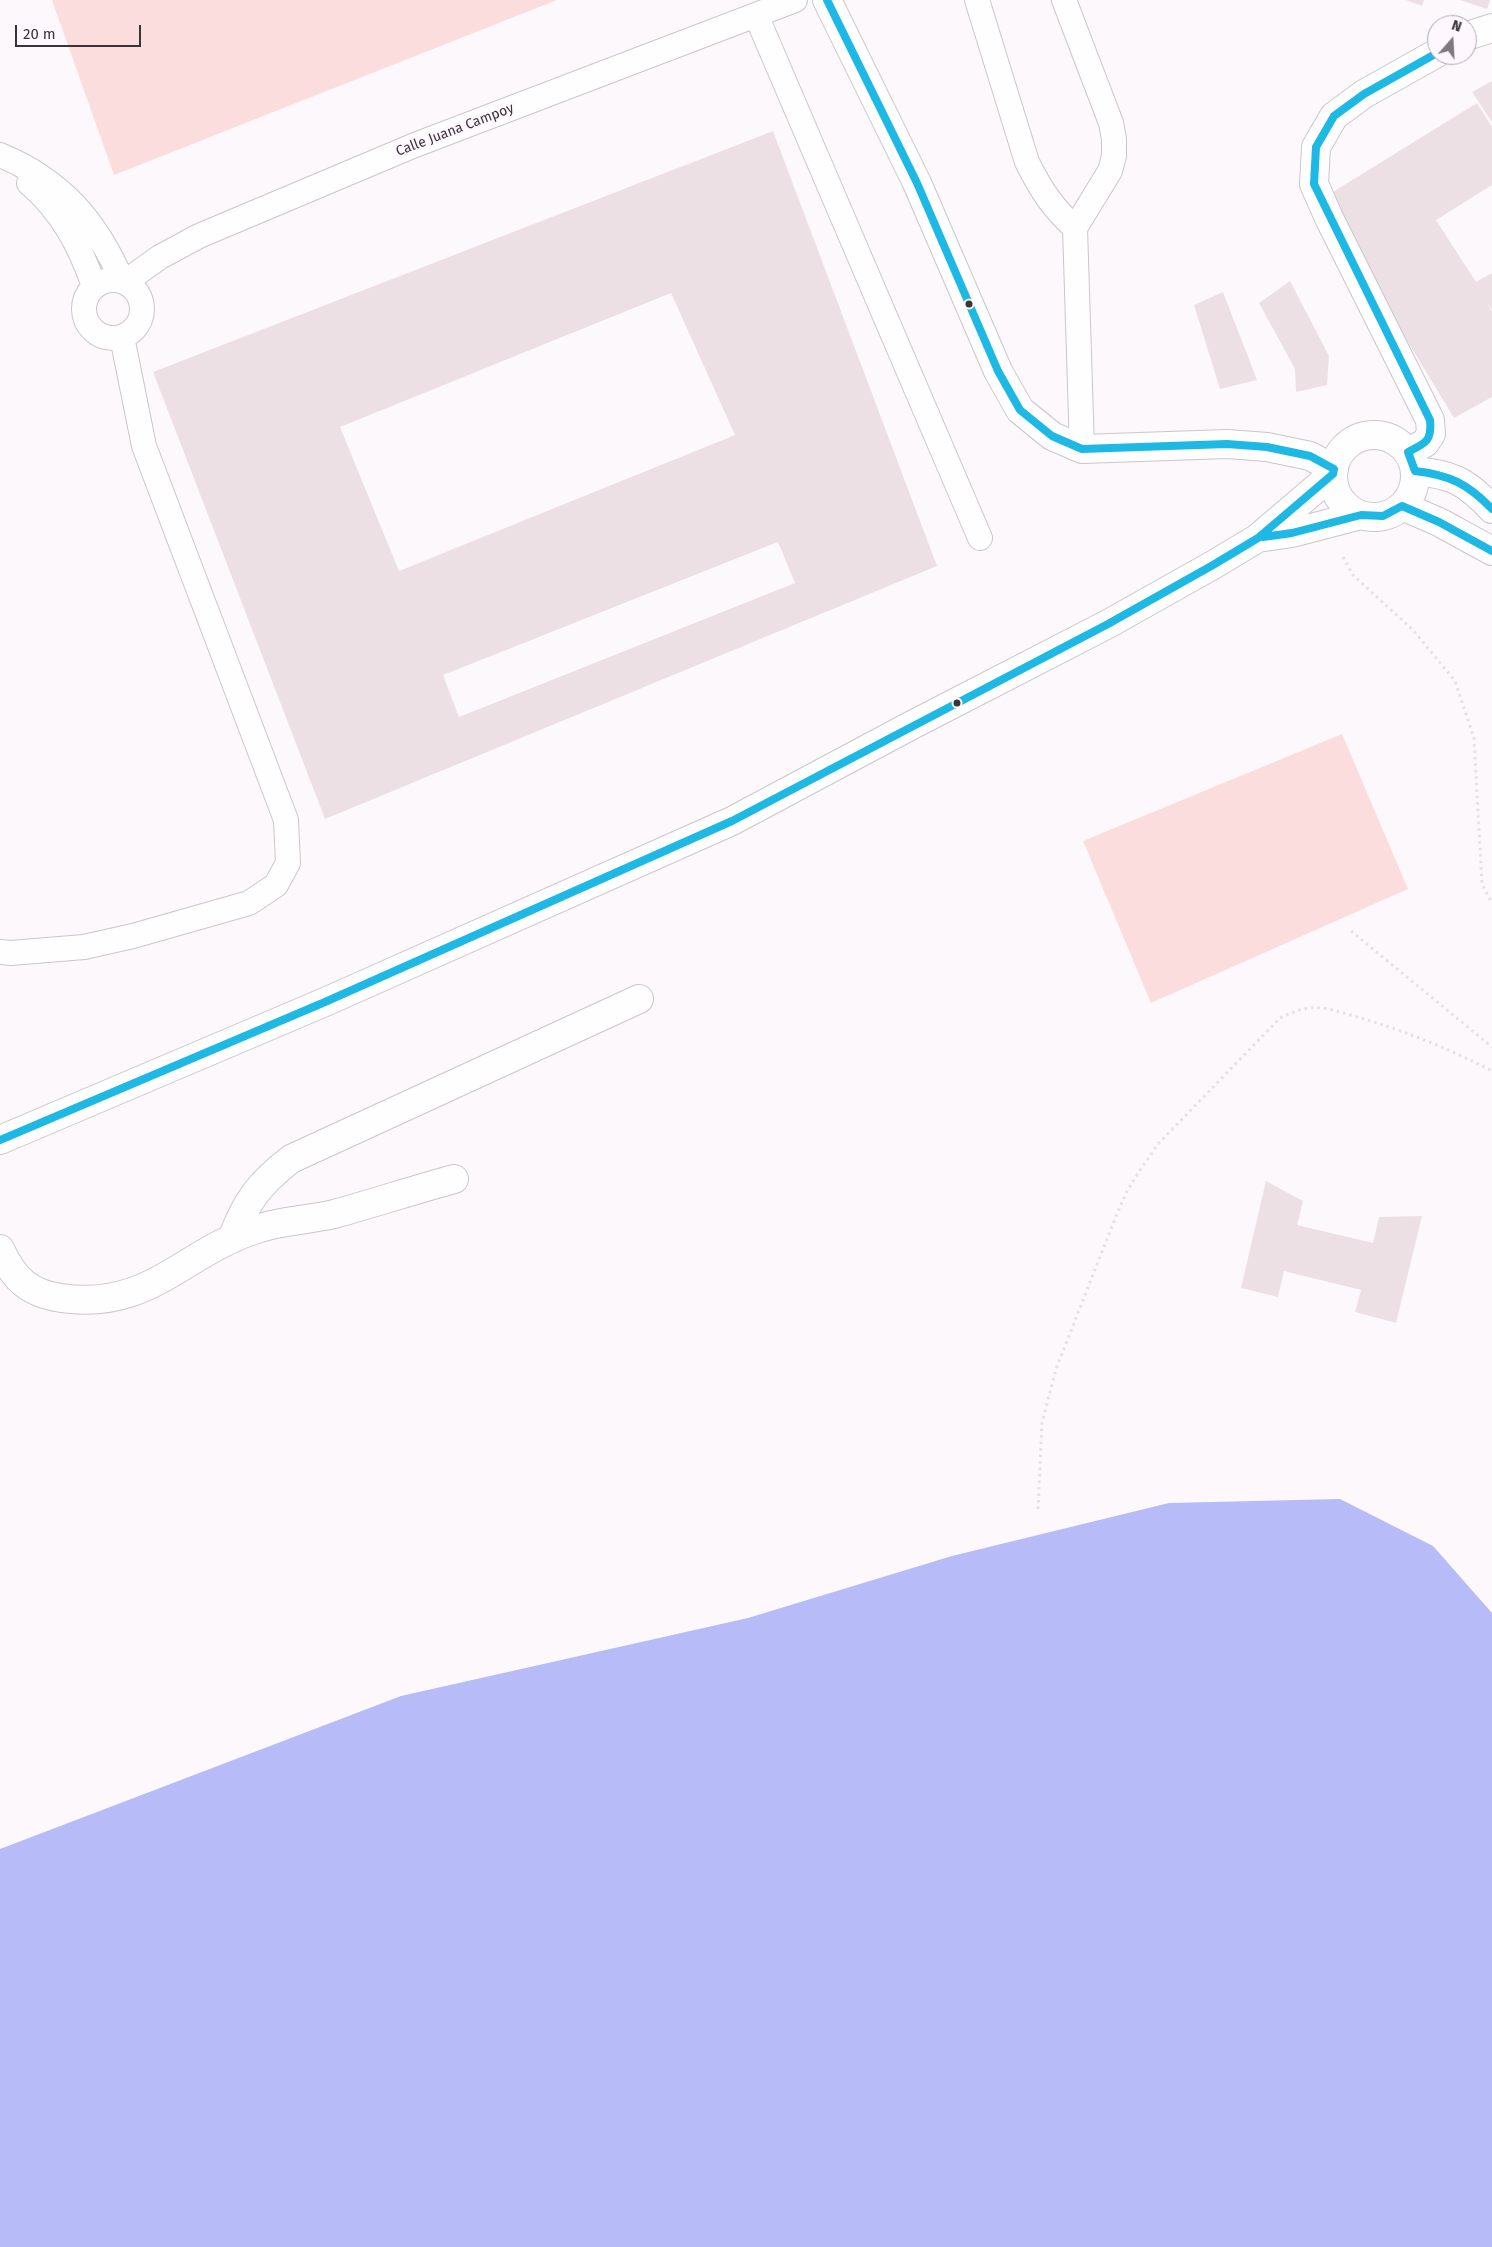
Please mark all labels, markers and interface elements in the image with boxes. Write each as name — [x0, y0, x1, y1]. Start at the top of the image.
scale bar — [18, 15, 144, 47]
north arrow — [1427, 15, 1477, 65]
text: N — [1450, 17, 1464, 36]
text: 20 m — [23, 25, 56, 43]
street label: Calle Juana Campoy — [394, 100, 516, 160]
unlabelled marker — [964, 299, 974, 309]
unlabelled marker — [952, 698, 962, 708]

